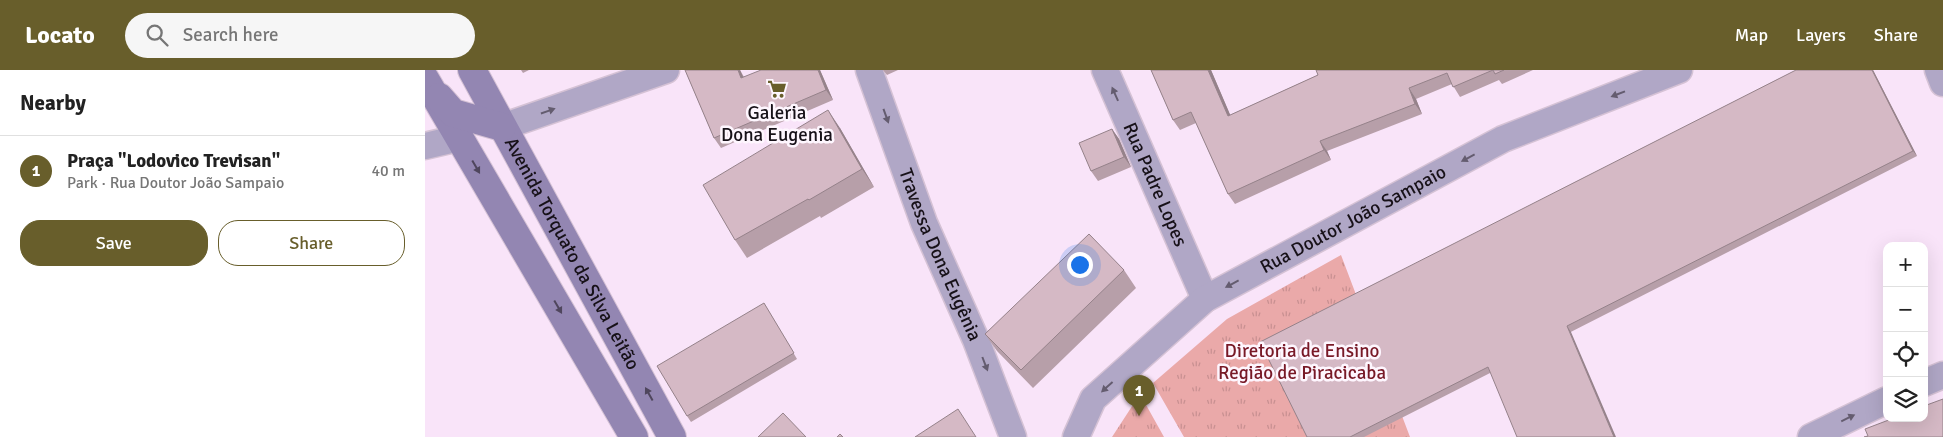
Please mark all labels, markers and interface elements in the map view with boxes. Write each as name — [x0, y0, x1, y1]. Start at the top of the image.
search box — [125, 13, 475, 58]
text: Locato — [25, 20, 95, 50]
icon: search — [143, 21, 171, 49]
text: Search here — [183, 23, 279, 47]
text: Map — [1735, 24, 1768, 46]
text: Layers — [1796, 24, 1846, 46]
text: Share — [1874, 24, 1918, 46]
supermarket icon: Galeria Dona Eugenia — [766, 78, 788, 100]
one-way arrow — [1111, 87, 1119, 101]
text: Nearby — [20, 90, 86, 116]
one-way arrow — [1610, 91, 1625, 99]
place label: Galeria Dona Eugenia — [721, 101, 833, 147]
one-way arrow — [541, 106, 556, 114]
one-way arrow — [883, 108, 890, 123]
street label: Rua Padre Lopes — [1117, 119, 1193, 250]
street label: Avenida Torquato da Silva Leitão — [499, 133, 645, 374]
text: Praça "Lodovico Trevisan" — [67, 149, 280, 173]
one-way arrow — [1461, 154, 1475, 162]
one-way arrow — [471, 160, 480, 173]
street label: Rua Doutor João Sampaio — [1256, 160, 1450, 279]
text: 1 — [32, 161, 40, 181]
text: 40 m — [371, 161, 405, 181]
street label: Travessa Dona Eugênia — [893, 165, 987, 345]
text: Park · Rua Doutor João Sampaio — [67, 173, 284, 193]
button: Save — [20, 220, 208, 266]
button: Share — [218, 220, 405, 266]
map controls — [1883, 242, 1928, 422]
button: + — [1883, 242, 1928, 287]
your location — [1067, 252, 1093, 278]
one-way arrow — [1225, 280, 1240, 288]
button: − — [1883, 287, 1928, 332]
one-way arrow — [553, 300, 562, 313]
button: locate — [1883, 332, 1928, 377]
park label: Diretoria de Ensino Região de Piracicaba — [1218, 339, 1386, 385]
one-way arrow — [981, 357, 989, 372]
pin: 1 — [1123, 375, 1155, 416]
button: layers — [1883, 377, 1928, 422]
one-way arrow — [1102, 381, 1114, 393]
one-way arrow — [644, 388, 653, 401]
one-way arrow — [1841, 414, 1856, 422]

